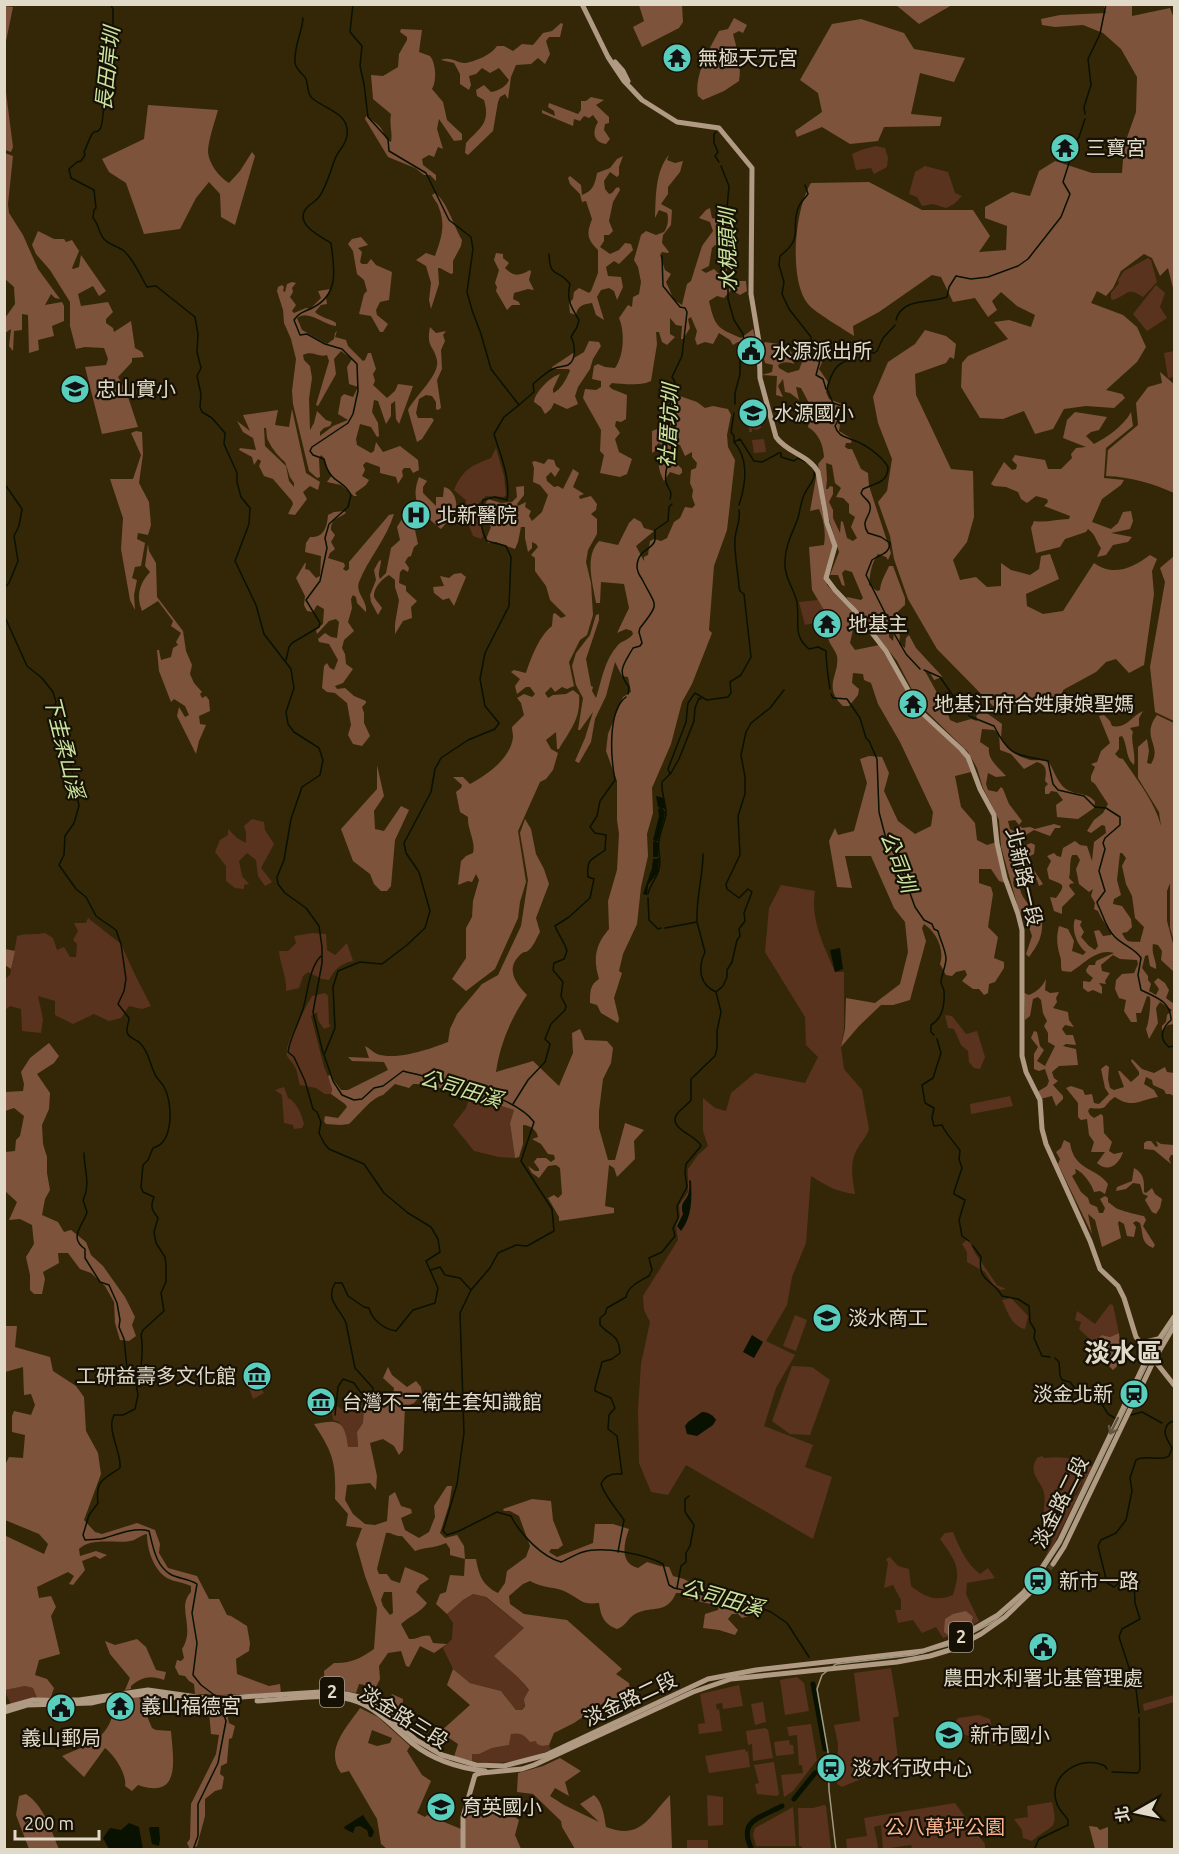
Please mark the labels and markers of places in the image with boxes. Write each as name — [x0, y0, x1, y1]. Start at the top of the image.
temple icon: 無極天元宮 — [661, 42, 693, 74]
place label: 無極天元宮 — [698, 46, 798, 69]
temple icon: 三寶宮 — [1049, 132, 1081, 164]
place label: 三寶宮 — [1086, 136, 1146, 159]
public building icon: 水源派出所 — [735, 335, 767, 367]
place label: 水源派出所 — [772, 339, 872, 362]
school or university icon: 忠山實小 — [59, 373, 91, 405]
place label: 忠山實小 — [96, 377, 176, 400]
school or university icon: 水源國小 — [737, 397, 769, 429]
place label: 水源國小 — [774, 401, 854, 424]
hospital icon: 北新醫院 — [400, 499, 432, 531]
place label: 北新醫院 — [437, 503, 517, 526]
temple icon: 地基主 — [811, 608, 843, 640]
place label: 地基主 — [848, 612, 908, 635]
temple icon: 地基江府合姓康娘聖媽 — [897, 688, 929, 720]
place label: 地基江府合姓康娘聖媽 — [934, 692, 1134, 715]
school or university icon: 淡水商工 — [811, 1302, 843, 1334]
place label: 淡水商工 — [848, 1306, 928, 1329]
museum icon: 工研益壽多文化館 — [241, 1360, 273, 1392]
place label: 工研益壽多文化館 — [76, 1364, 236, 1387]
station icon: 淡金北新 — [1118, 1378, 1150, 1410]
place label: 淡金北新 — [1033, 1382, 1113, 1405]
museum icon: 台灣不二衛生套知識館 — [305, 1386, 337, 1418]
place label: 台灣不二衛生套知識館 — [342, 1390, 542, 1413]
station icon: 新市一路 — [1022, 1565, 1054, 1597]
place label: 新市一路 — [1059, 1569, 1139, 1592]
public building icon: 農田水利署北基管理處 — [1027, 1631, 1059, 1663]
place label: 農田水利署北基管理處 — [943, 1666, 1143, 1689]
temple icon: 義山福德宮 — [104, 1690, 136, 1722]
public building icon: 義山郵局 — [45, 1692, 77, 1724]
place label: 義山福德宮 — [141, 1694, 241, 1717]
school or university icon: 新市國小 — [933, 1719, 965, 1751]
place label: 新市國小 — [970, 1723, 1050, 1746]
place label: 義山郵局 — [21, 1726, 101, 1749]
station icon: 淡水行政中心 — [815, 1752, 847, 1784]
place label: 淡水行政中心 — [852, 1756, 972, 1779]
school or university icon: 育英國小 — [425, 1791, 457, 1823]
place label: 育英國小 — [462, 1795, 542, 1818]

